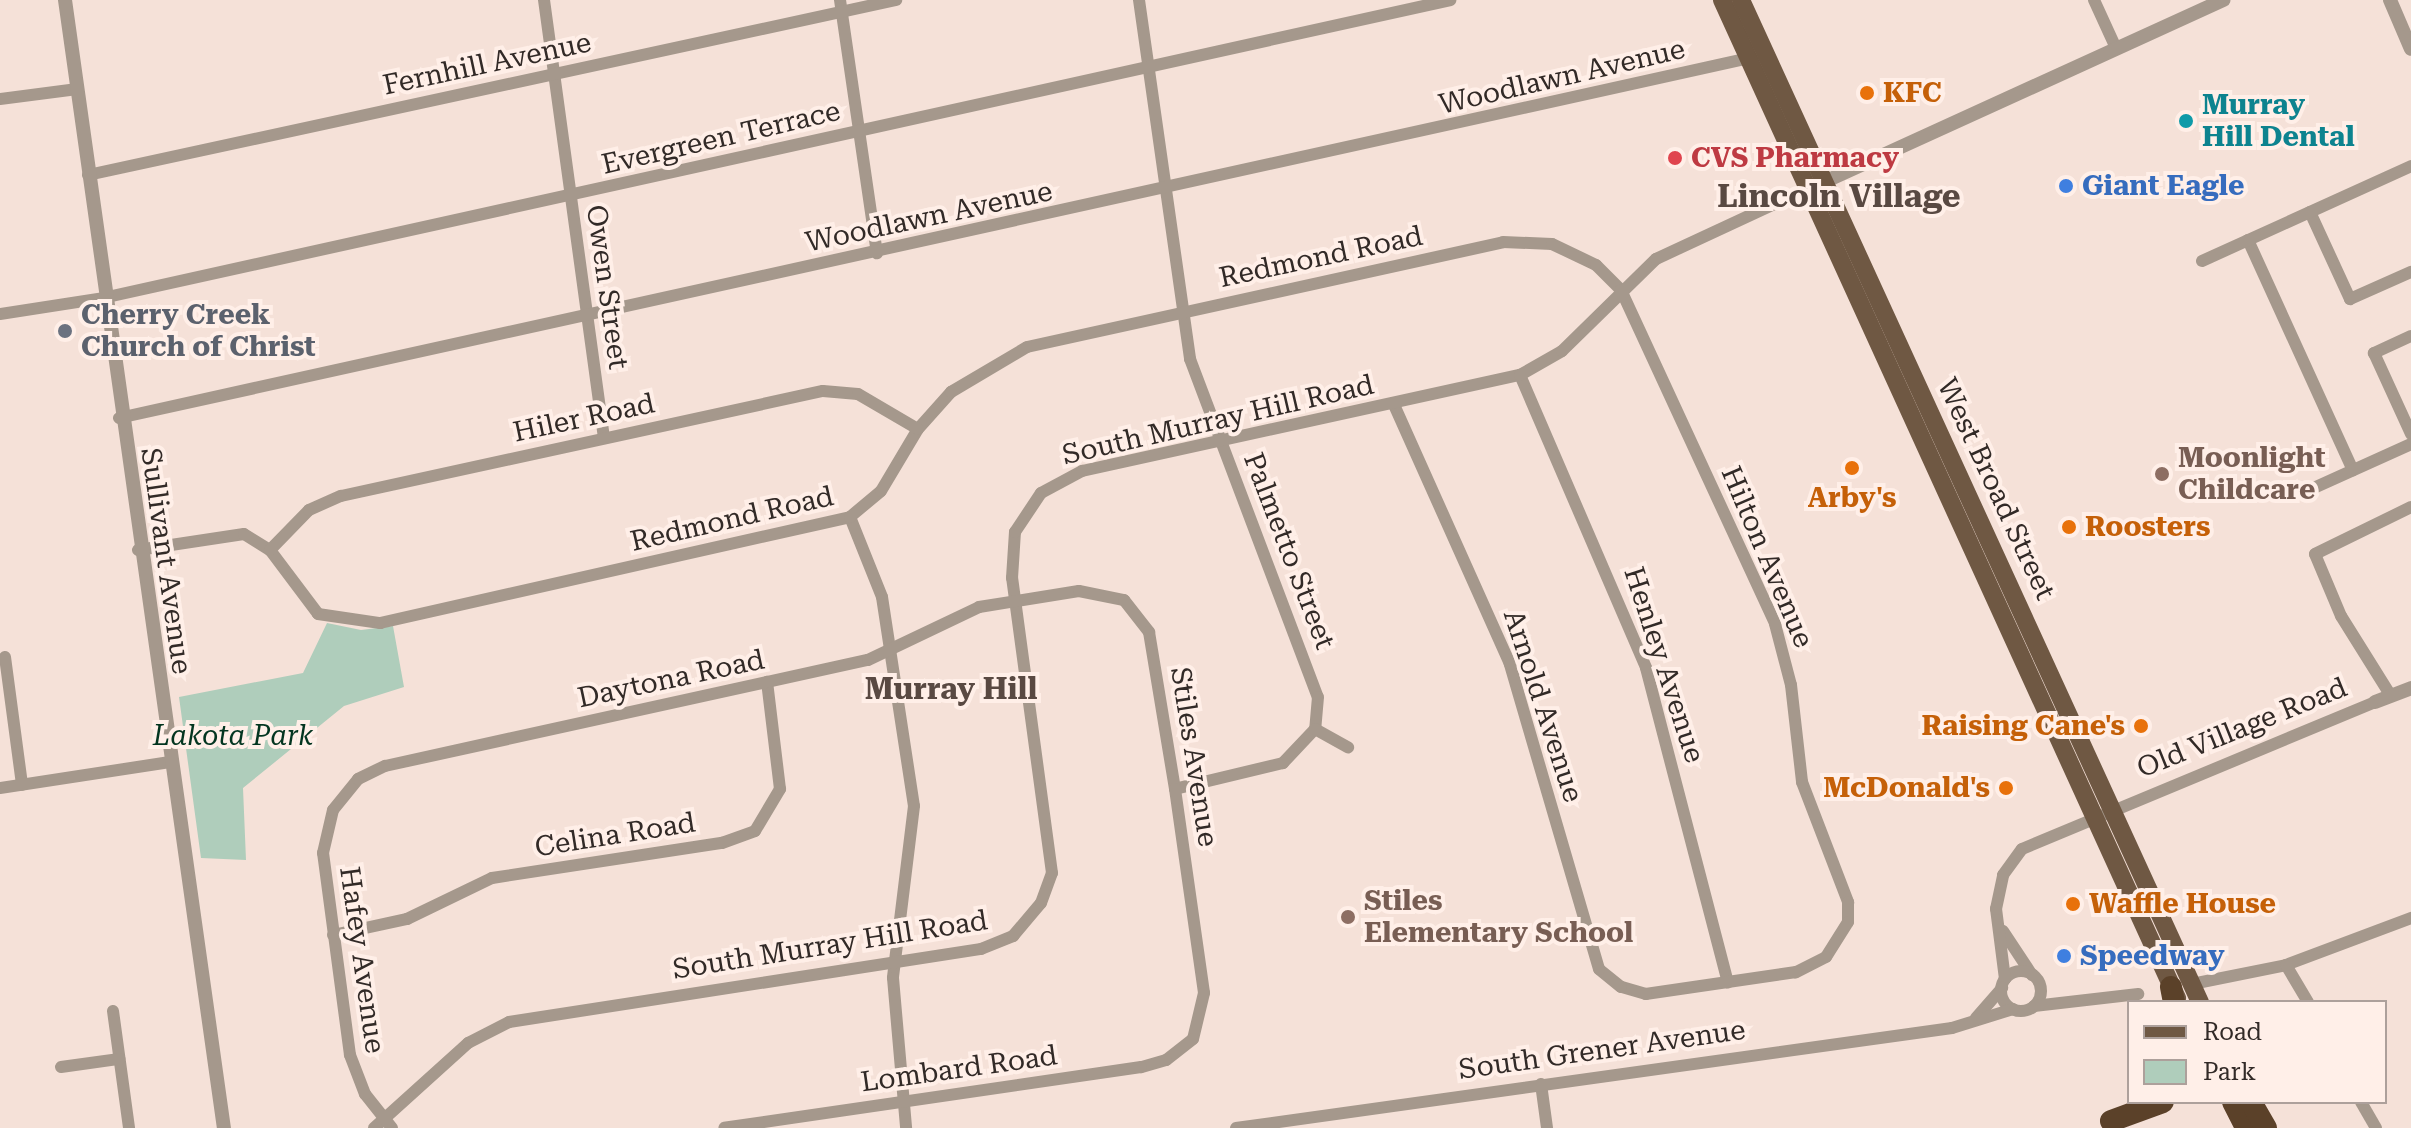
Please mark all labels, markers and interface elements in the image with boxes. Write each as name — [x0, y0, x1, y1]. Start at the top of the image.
street label: Fernhill Avenue — [380, 26, 594, 102]
street label: Woodlawn Avenue — [1436, 32, 1688, 122]
place label: KFC — [1883, 76, 1941, 110]
marker: KFC — [1858, 84, 1876, 102]
place label: Murray Hill Dental — [2202, 88, 2355, 154]
street label: Evergreen Terrace — [598, 94, 844, 182]
marker: Murray Hill Dental — [2177, 112, 2195, 130]
place label: CVS Pharmacy — [1691, 141, 1899, 175]
marker: CVS Pharmacy — [1666, 149, 1684, 167]
place label: Giant Eagle — [2082, 169, 2244, 203]
street label: Woodlawn Avenue — [802, 174, 1056, 260]
district label: Lincoln Village — [1717, 177, 1961, 215]
marker: Giant Eagle — [2057, 177, 2075, 195]
street label: Owen Street — [579, 203, 635, 371]
street label: Redmond Road — [1216, 219, 1426, 295]
place label: Cherry Creek Church of Christ — [81, 298, 316, 364]
marker: Cherry Creek Church of Christ — [56, 322, 74, 340]
street label: South Murray Hill Road — [1059, 368, 1377, 472]
street label: West Broad Street — [1930, 373, 2062, 605]
street label: Hiler Road — [510, 387, 658, 449]
place label: Moonlight Childcare — [2178, 441, 2326, 507]
street label: Sullivant Avenue — [134, 446, 198, 676]
street label: Palmetto Street — [1236, 448, 1342, 654]
marker: Arby's — [1843, 459, 1861, 477]
street label: Hilton Avenue — [1714, 461, 1820, 653]
marker: Moonlight Childcare — [2153, 465, 2171, 483]
street label: Redmond Road — [627, 479, 837, 559]
place label: Arby's — [1808, 481, 1896, 515]
place label: Roosters — [2085, 510, 2210, 544]
marker: Roosters — [2060, 518, 2078, 536]
street label: Henley Avenue — [1617, 563, 1711, 767]
street label: Arnold Avenue — [1496, 606, 1590, 806]
street label: Daytona Road — [575, 643, 767, 715]
street label: Stiles Avenue — [1163, 665, 1225, 849]
district label: Murray Hill — [865, 671, 1037, 707]
street label: Old Village Road — [2132, 671, 2352, 785]
place label: Raising Cane's — [1921, 709, 2125, 743]
marker: Raising Cane's — [2132, 717, 2150, 735]
park label: Lakota Park — [153, 719, 313, 753]
place label: McDonald's — [1823, 771, 1990, 805]
marker: McDonald's — [1997, 779, 2015, 797]
street label: Celina Road — [532, 806, 698, 864]
street label: Hafey Avenue — [332, 865, 392, 1055]
place label: Stiles Elementary School — [1364, 884, 1633, 950]
place label: Waffle House — [2089, 887, 2276, 921]
marker: Waffle House — [2064, 895, 2082, 913]
street label: South Murray Hill Road — [670, 903, 990, 987]
marker: Stiles Elementary School — [1339, 908, 1357, 926]
place label: Speedway — [2080, 939, 2225, 973]
marker: Speedway — [2055, 947, 2073, 965]
legend — [2127, 1000, 2387, 1104]
street label: South Grener Avenue — [1457, 1013, 1747, 1087]
text: Road — [2203, 1018, 2262, 1046]
street label: Lombard Road — [859, 1039, 1059, 1099]
text: Park — [2203, 1058, 2256, 1086]

